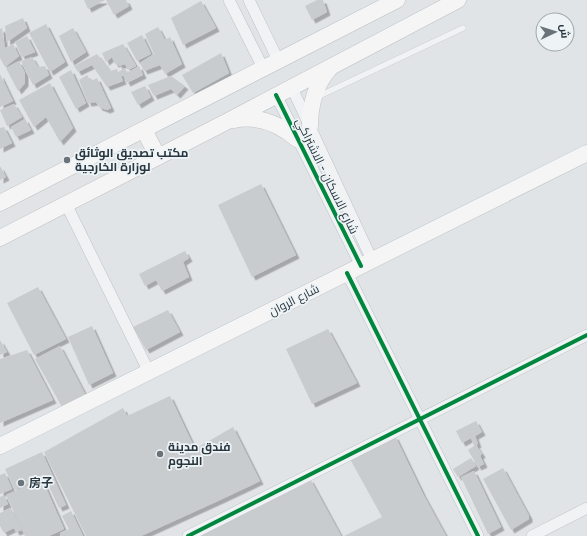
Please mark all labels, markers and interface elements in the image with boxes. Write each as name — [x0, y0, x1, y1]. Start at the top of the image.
north arrow — [535, 12, 575, 52]
text: ش — [558, 24, 571, 39]
street label: شارع الاسكان - الاشتراكي — [290, 116, 361, 238]
place label: مكتب تصديق الوثائق لوزارة الخارجية — [75, 146, 189, 175]
marker: مكتب تصديق الوثائق لوزارة الخارجية — [62, 155, 72, 165]
street label: شارع الروان — [267, 281, 322, 319]
place label: فندق مدينة النجوم — [168, 440, 231, 469]
marker: فندق مدينة النجوم — [155, 449, 165, 459]
place label: 房子 — [29, 476, 53, 490]
marker: 房子 — [16, 478, 26, 488]

